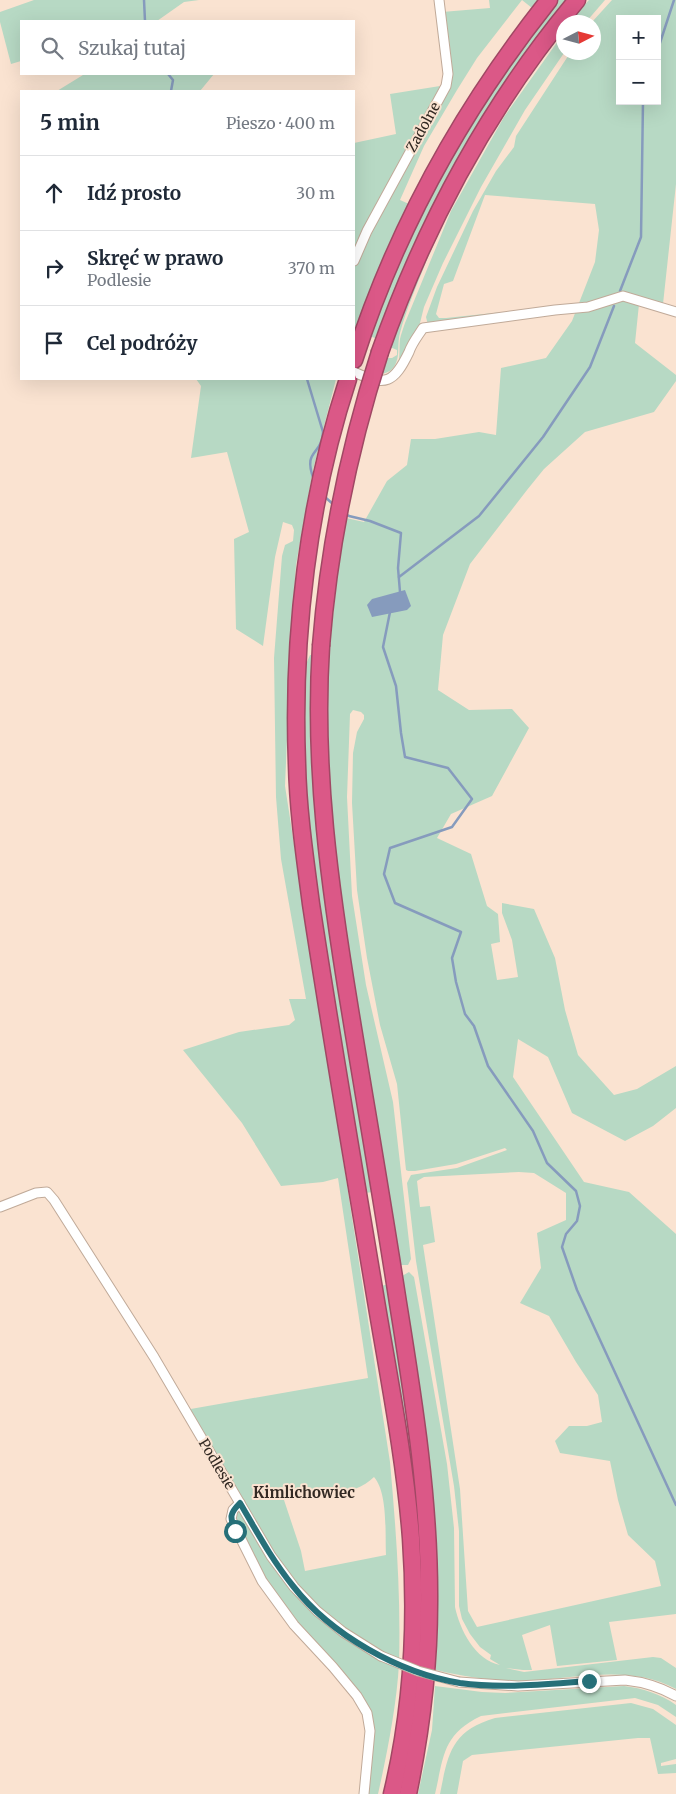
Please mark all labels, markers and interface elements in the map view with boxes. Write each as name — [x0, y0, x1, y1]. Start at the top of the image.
north arrow — [556, 15, 601, 60]
map controls — [616, 15, 661, 105]
button: + — [616, 15, 661, 60]
search box — [20, 20, 355, 75]
icon: search — [38, 34, 66, 62]
text: Szukaj tutaj — [78, 36, 186, 60]
button: − — [616, 60, 661, 105]
street label: Zadolne — [402, 99, 444, 155]
text: 5 min — [40, 109, 100, 136]
text: Pieszo · 400 m — [226, 113, 335, 133]
icon: ahead — [40, 179, 68, 207]
text: Idź prosto — [87, 181, 181, 205]
text: 30 m — [296, 183, 335, 203]
text: Skręć w prawo — [87, 246, 223, 270]
icon: right — [40, 254, 68, 282]
text: 370 m — [288, 258, 335, 278]
text: Podlesie — [87, 270, 151, 290]
icon: arrive — [40, 329, 68, 357]
text: Cel podróży — [87, 331, 198, 355]
street label: Podlesie — [195, 1435, 239, 1493]
district label: Kimlichowiec — [253, 1483, 355, 1502]
route start — [224, 1520, 247, 1543]
route end — [578, 1670, 601, 1693]

